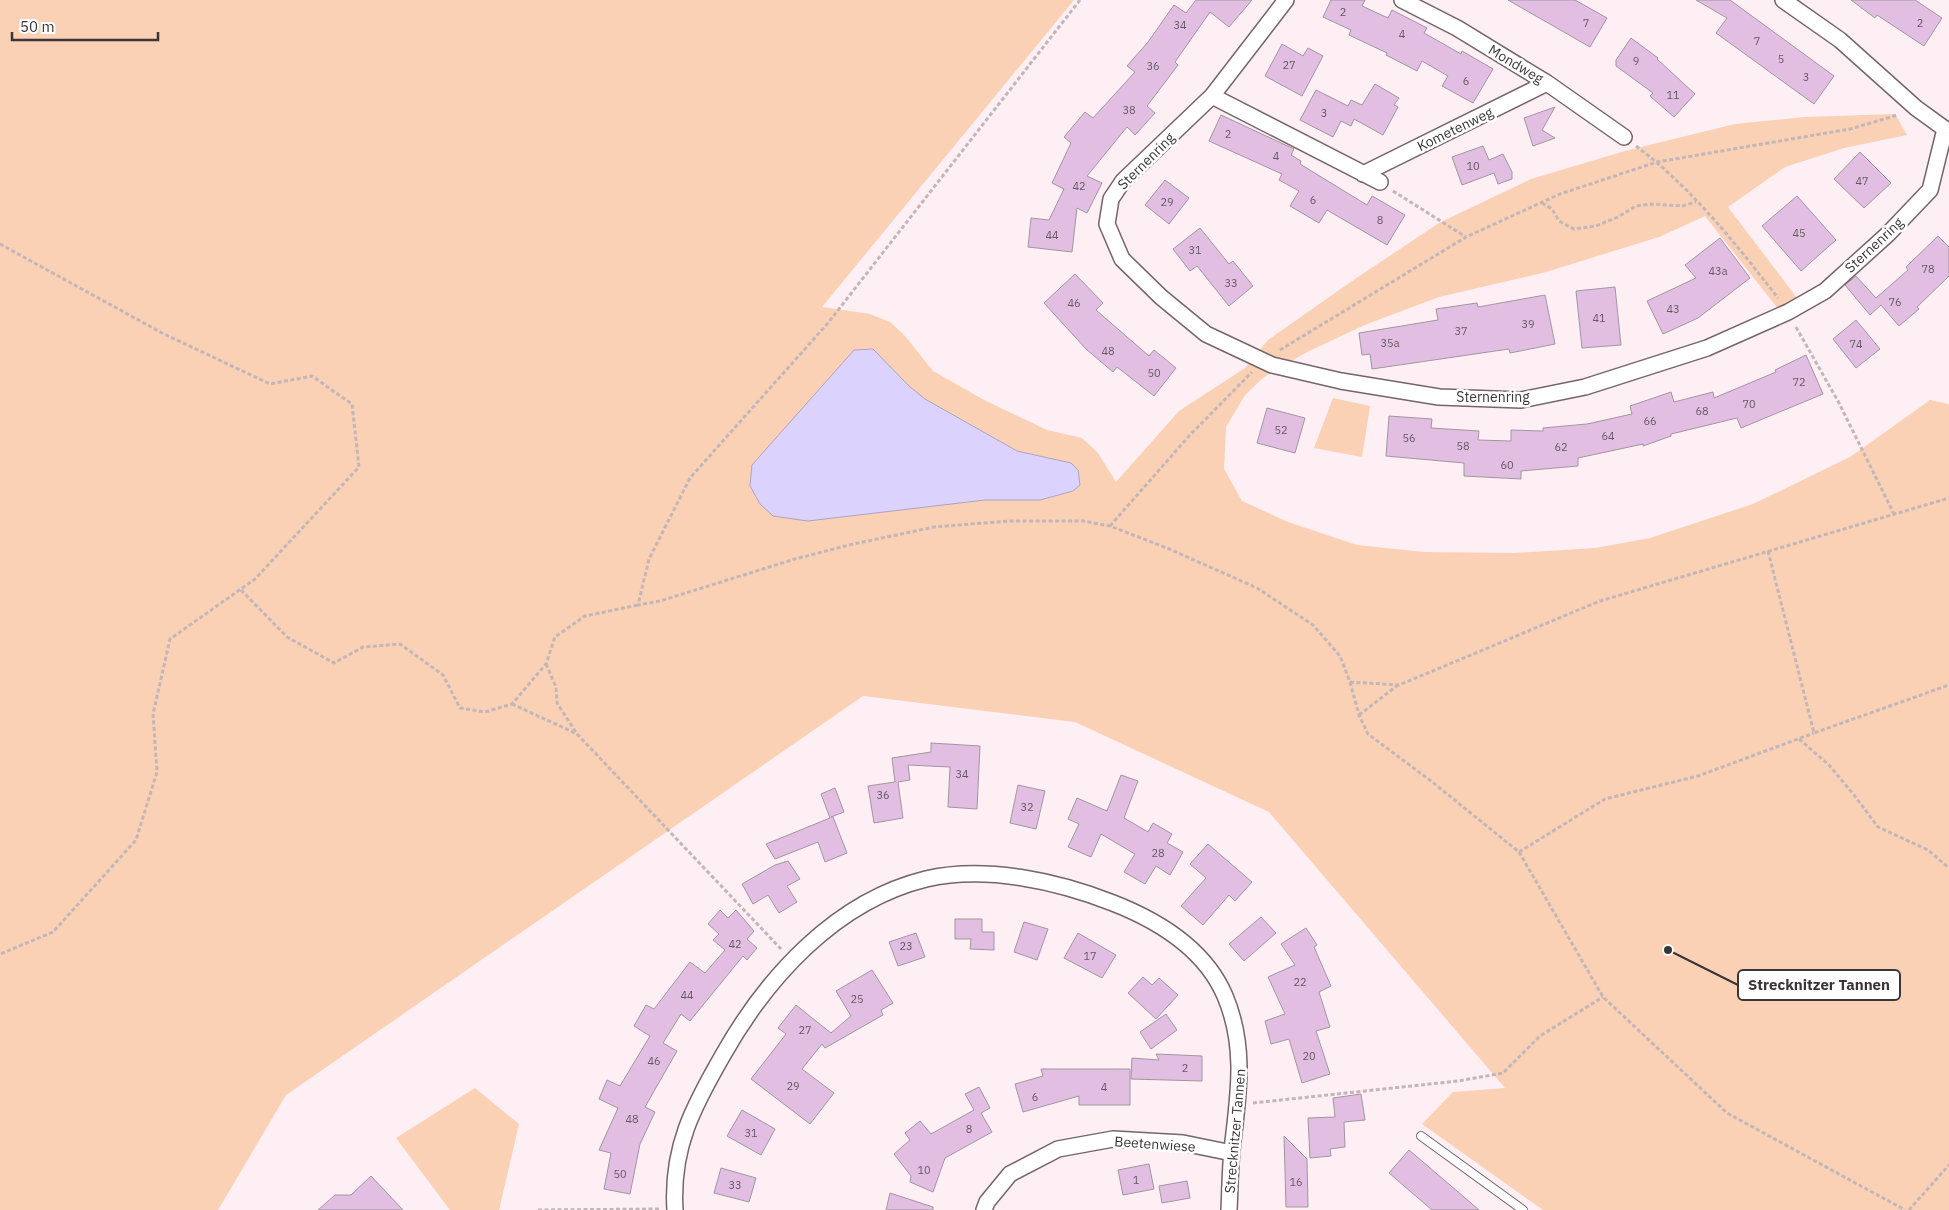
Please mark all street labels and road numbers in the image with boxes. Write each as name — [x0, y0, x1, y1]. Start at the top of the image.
street label: Mondweg — [1485, 41, 1547, 88]
street label: Kometenweg — [1414, 103, 1497, 155]
street label: Sternenring — [1114, 128, 1179, 193]
street label: Sternenring — [1841, 213, 1907, 277]
street label: Sternenring — [1456, 388, 1530, 406]
street label: Strecknitzer Tannen — [1221, 1068, 1249, 1194]
street label: Beetenwiese — [1114, 1132, 1197, 1156]

